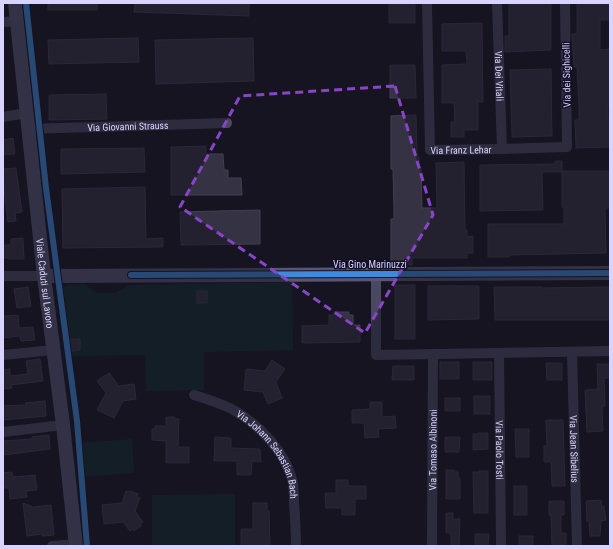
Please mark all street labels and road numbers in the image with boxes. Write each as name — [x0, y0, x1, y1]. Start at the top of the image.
street label: Via dei Sighicelli — [560, 42, 573, 108]
street label: Via Dei Vitali — [493, 51, 505, 101]
street label: Via Giovanni Strauss — [87, 120, 169, 133]
street label: Via Franz Lehar — [430, 144, 492, 156]
street label: Viale Caduti sul Lavoro — [34, 238, 56, 329]
street label: Via Gino Marinuzzi — [333, 259, 407, 270]
street label: Via Johann Sebastian Bach — [234, 408, 299, 499]
street label: Via Tomaso Albinoni — [427, 409, 439, 491]
street label: Via Jean Sibelius — [568, 415, 580, 483]
street label: Via Paolo Tosti — [494, 420, 505, 480]

